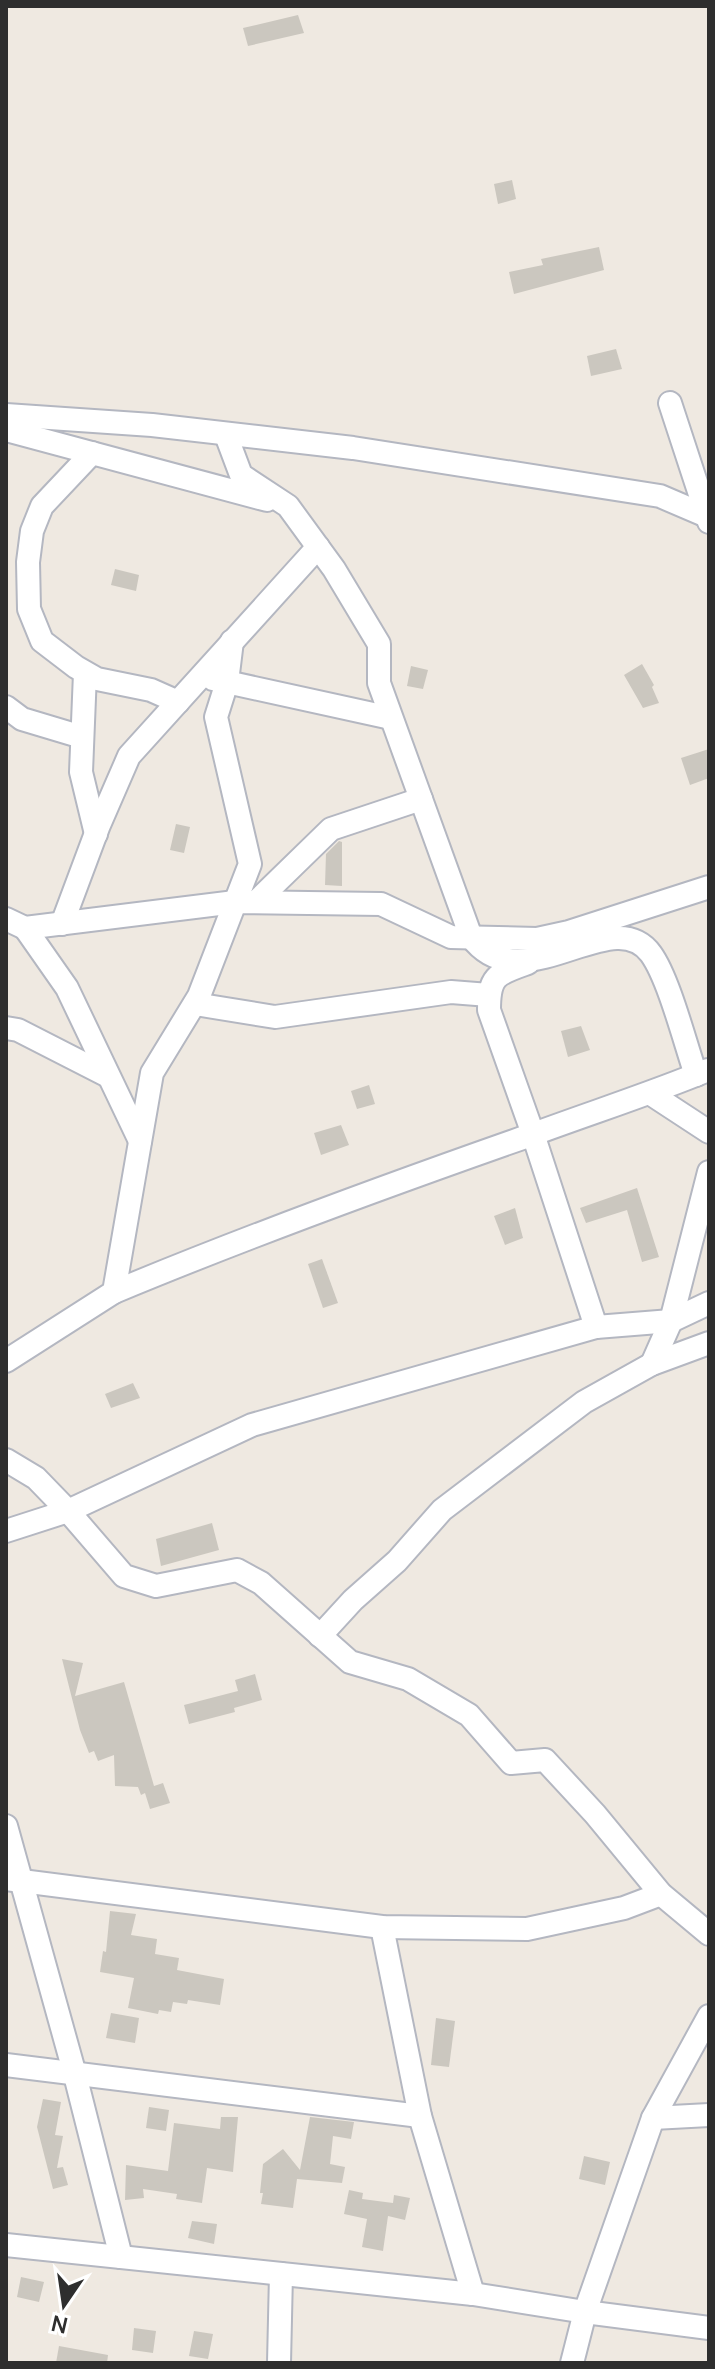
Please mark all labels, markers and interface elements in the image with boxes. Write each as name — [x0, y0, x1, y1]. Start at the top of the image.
north arrow — [24, 2265, 104, 2345]
text: N — [48, 2308, 71, 2341]

